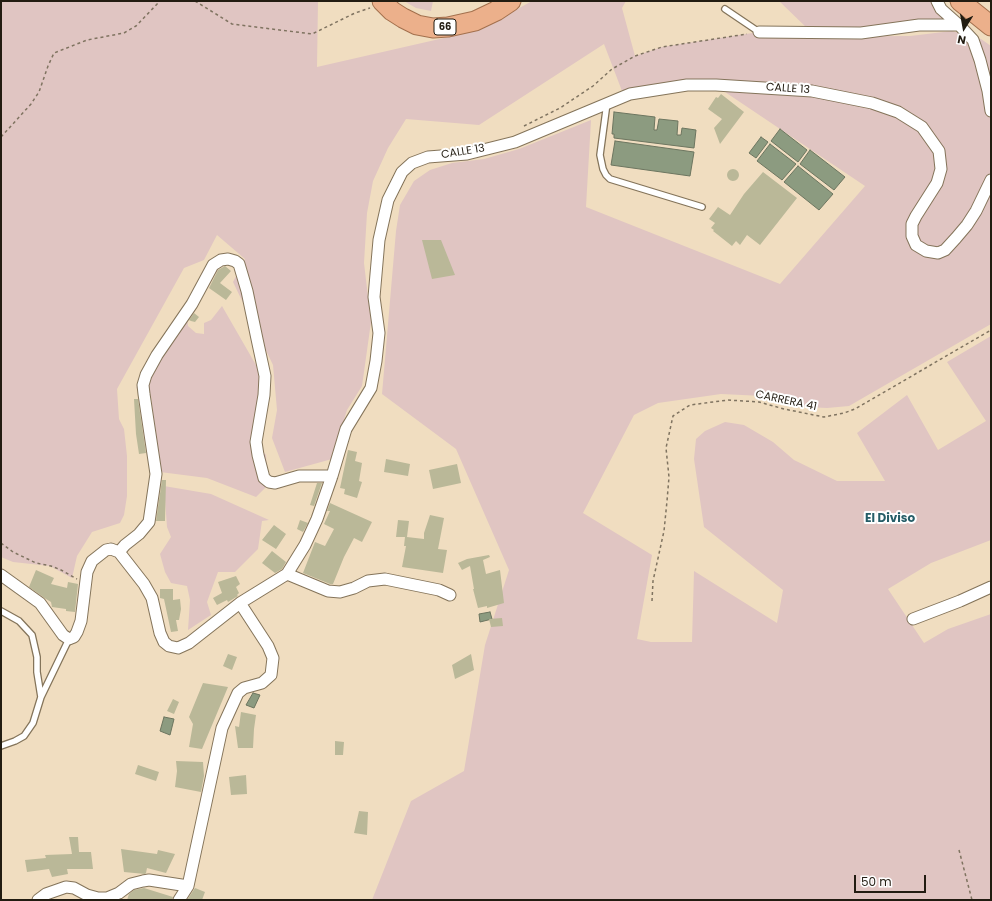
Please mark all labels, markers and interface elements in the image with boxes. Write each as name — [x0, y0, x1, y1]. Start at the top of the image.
north arrow — [944, 8, 984, 48]
road number: 66 — [434, 19, 456, 35]
text: N — [956, 31, 967, 48]
street label: CALLE 13 — [766, 81, 810, 97]
street label: CALLE 13 — [440, 142, 486, 162]
street label: CARRERA 41 — [754, 388, 818, 414]
district label: El Diviso — [865, 512, 915, 526]
scale bar — [856, 867, 928, 893]
text: 50 m — [861, 873, 892, 890]

